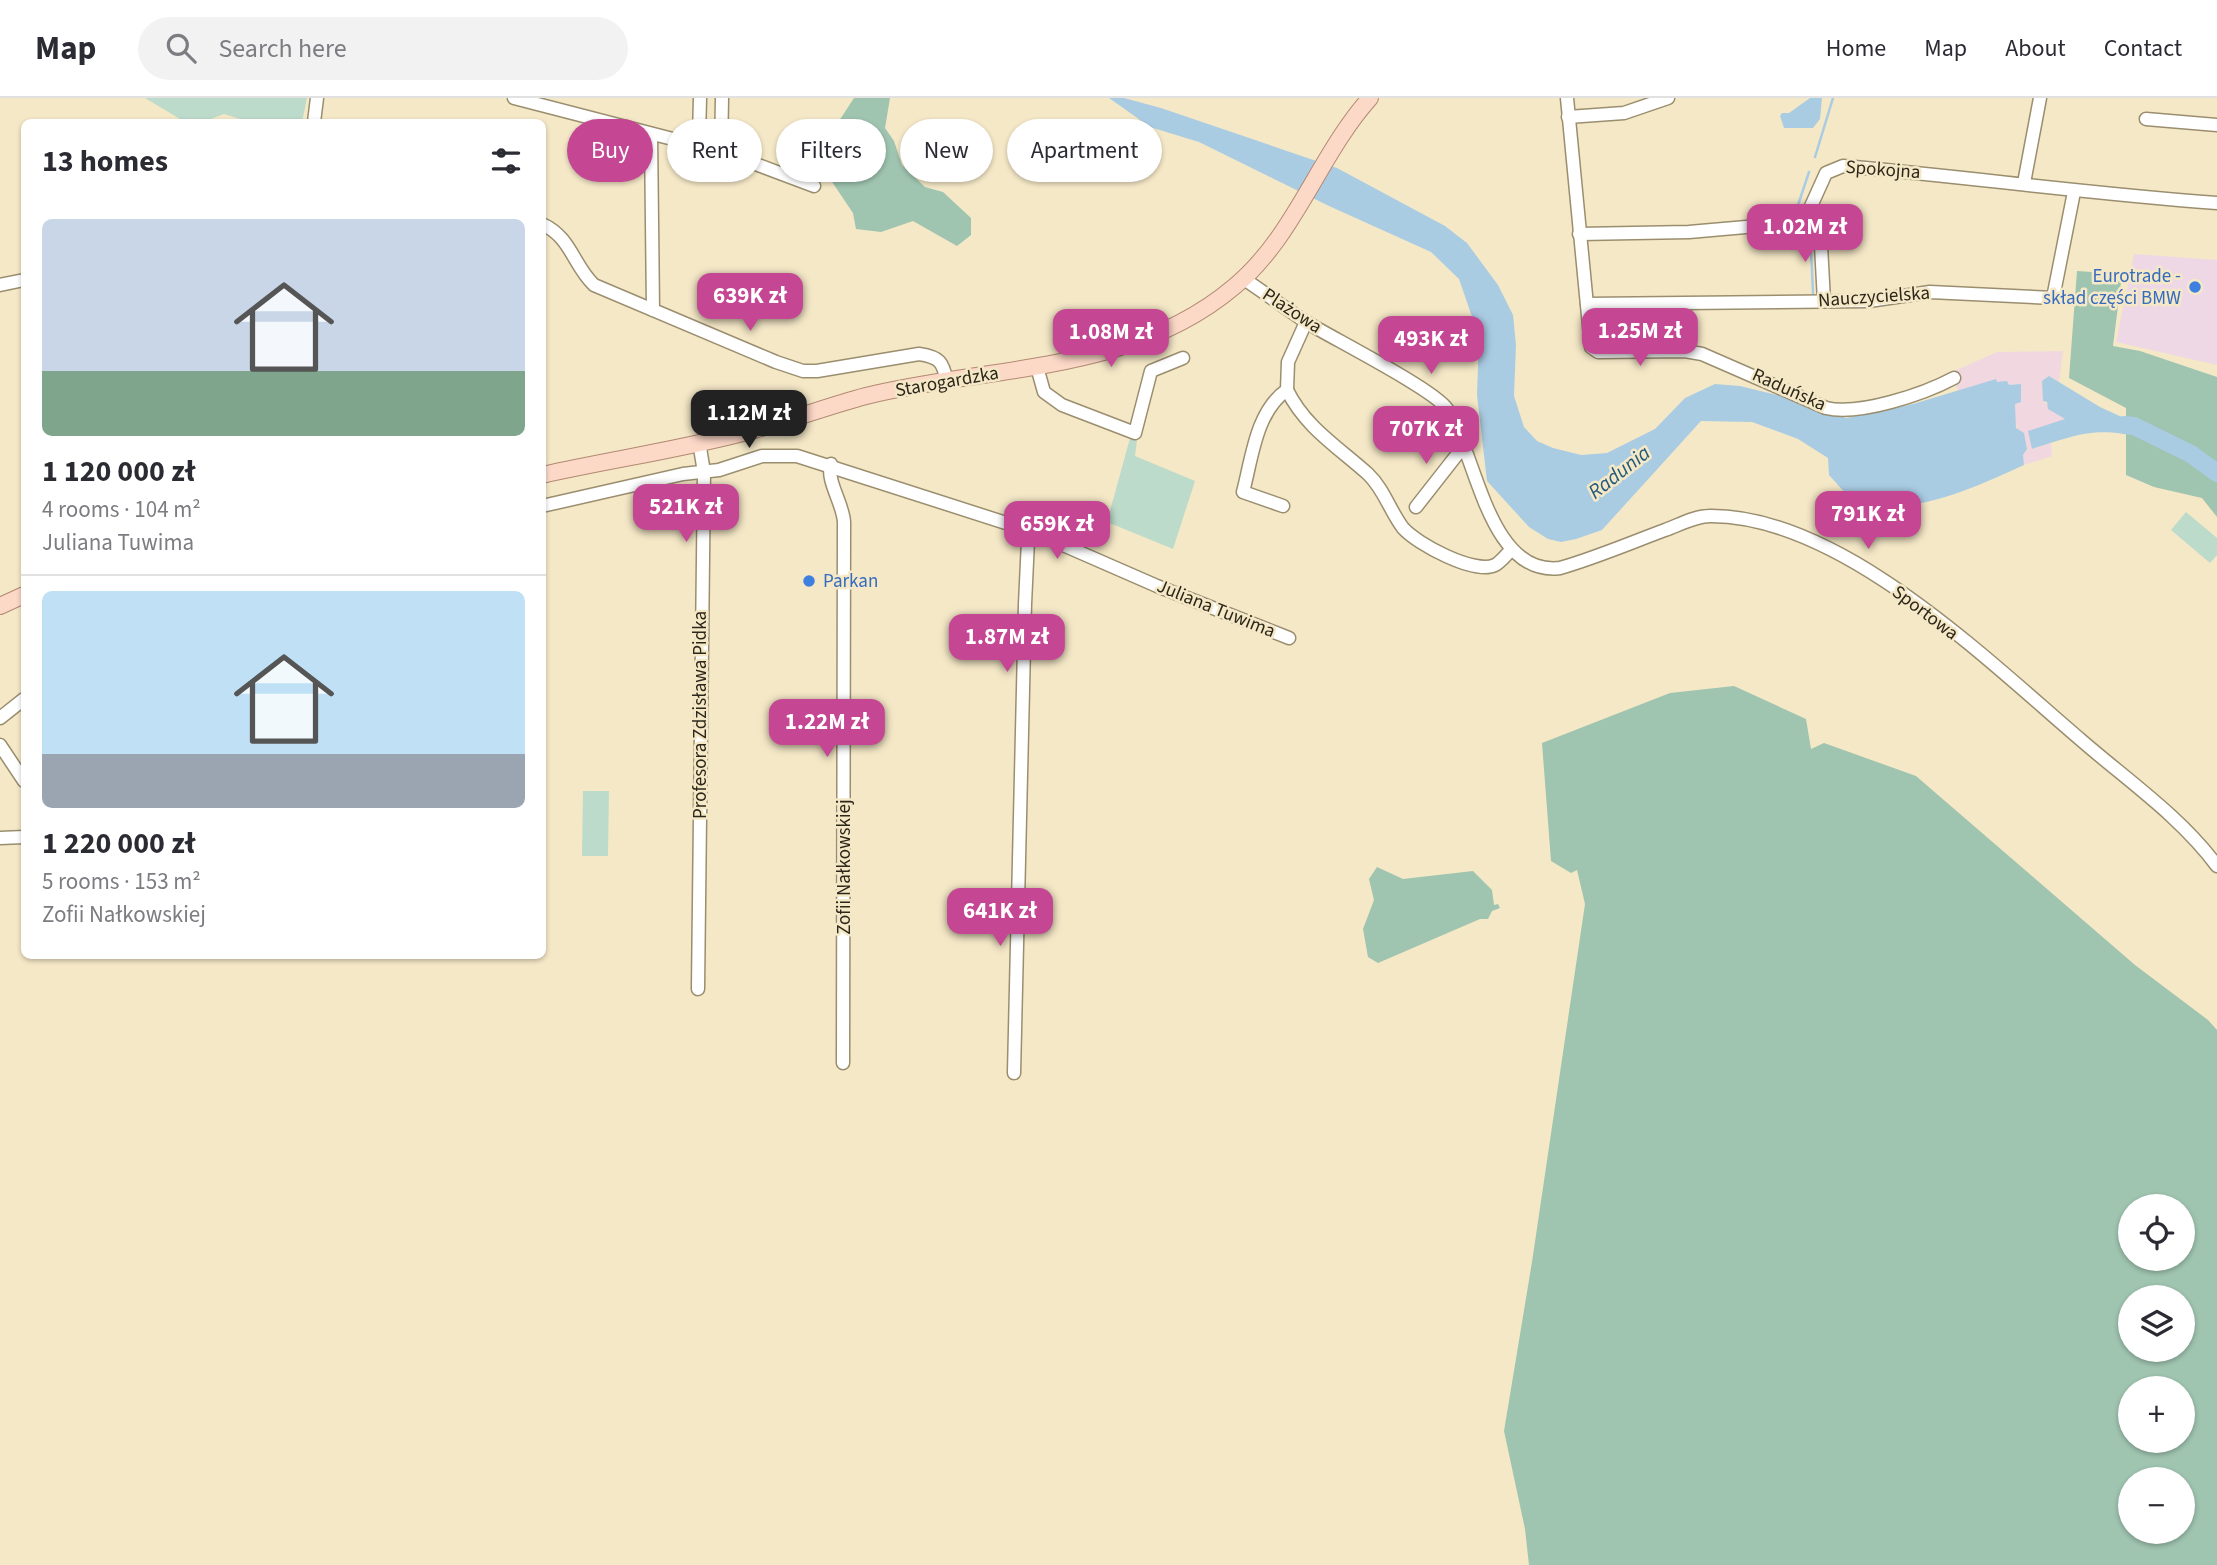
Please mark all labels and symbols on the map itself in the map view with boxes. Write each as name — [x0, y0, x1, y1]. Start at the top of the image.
street label: Spokojna — [1845, 154, 1921, 186]
pin: 1.02M zł — [1733, 204, 1877, 264]
place label: Eurotrade - skład części BMW — [2043, 263, 2181, 312]
pin: 639K zł — [685, 274, 815, 333]
marker: Eurotrade - skład części BMW — [2187, 279, 2203, 295]
street label: Nauczycielska — [1817, 280, 1931, 314]
street label: Plażowa — [1257, 282, 1327, 340]
pin: 1.25M zł — [1568, 308, 1712, 368]
pin: 1.08M zł — [1039, 310, 1183, 369]
pin: 493K zł — [1366, 316, 1496, 376]
street label: Starogardzka — [893, 360, 1001, 404]
street label: Raduńska — [1748, 362, 1830, 418]
pin: 1.12M zł — [677, 390, 821, 450]
pin: 707K zł — [1361, 406, 1491, 466]
water label: Radunia — [1581, 438, 1657, 506]
pin: 521K zł — [621, 484, 751, 544]
pin: 791K zł — [1803, 491, 1933, 551]
pin: 659K zł — [992, 502, 1122, 561]
place label: Parkan — [823, 568, 878, 595]
marker: Parkan — [801, 573, 817, 589]
street label: Juliana Tuwima — [1153, 573, 1279, 645]
street label: Sportowa — [1886, 579, 1964, 647]
street label: Profesora Zdzisława Pidka — [687, 611, 714, 819]
pin: 1.87M zł — [935, 614, 1079, 674]
pin: 1.22M zł — [755, 700, 899, 759]
street label: Zofii Nałkowskiej — [831, 799, 858, 935]
pin: 641K zł — [935, 888, 1065, 948]

